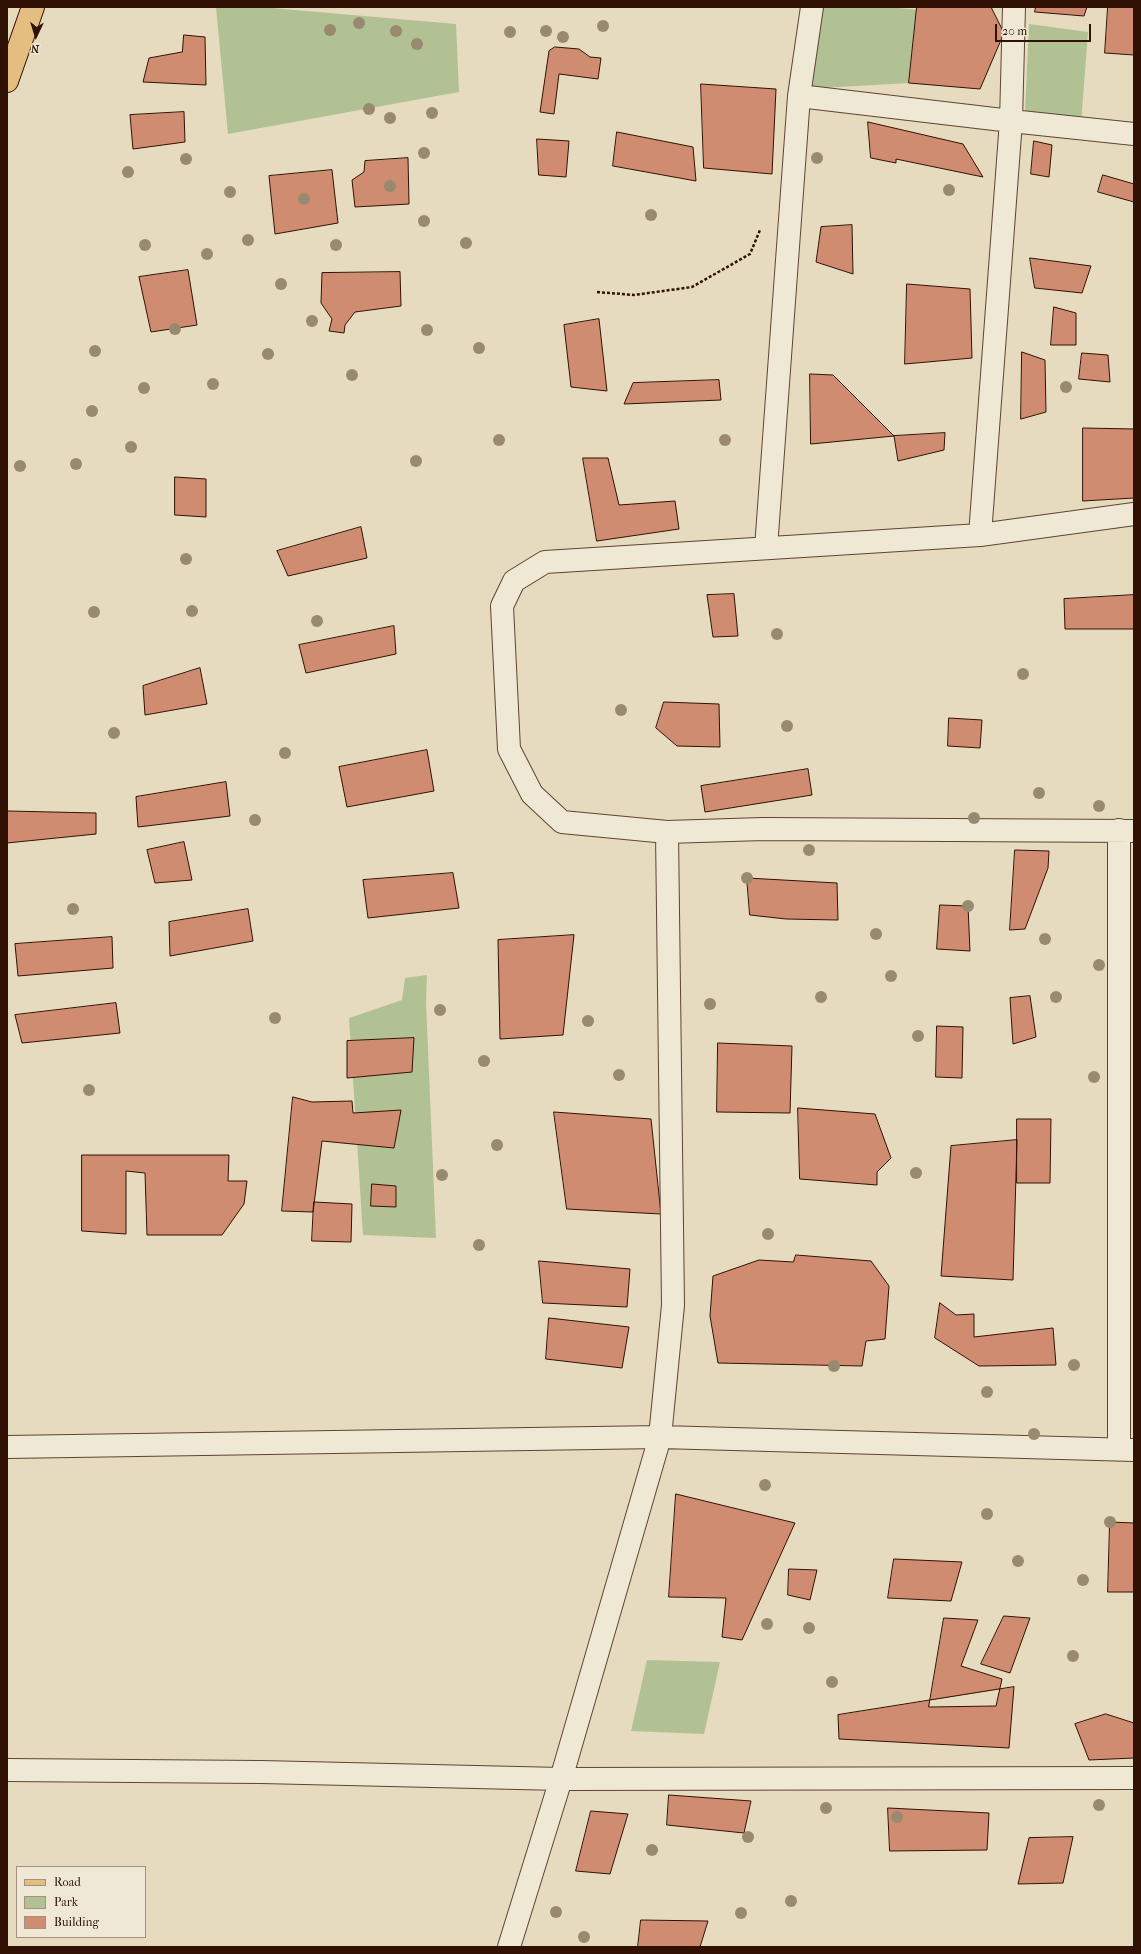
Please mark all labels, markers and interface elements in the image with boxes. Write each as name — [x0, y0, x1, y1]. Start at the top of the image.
north arrow — [16, 16, 56, 56]
scale bar — [997, 16, 1093, 42]
text: 20 m — [1002, 24, 1027, 38]
text: N — [31, 42, 40, 55]
legend — [16, 1866, 146, 1938]
text: Road — [54, 1875, 81, 1889]
text: Park — [54, 1895, 78, 1909]
text: Building — [54, 1915, 99, 1929]

